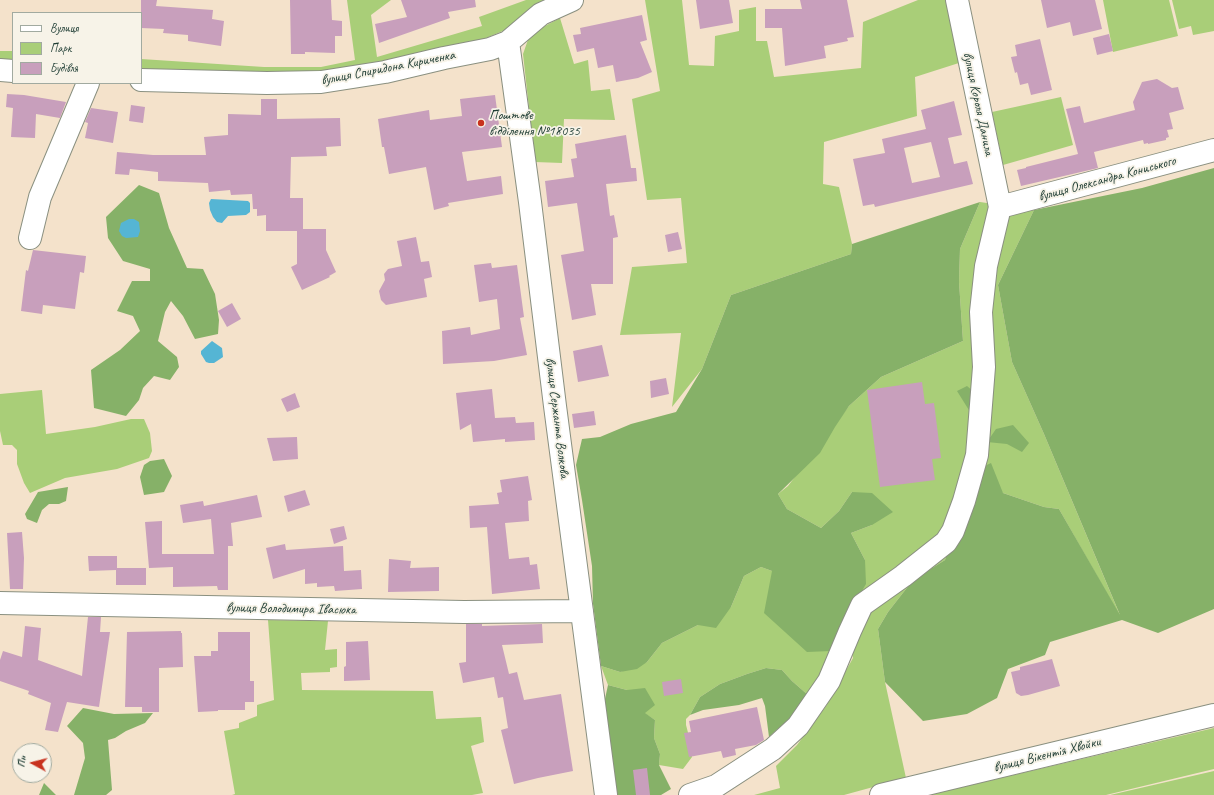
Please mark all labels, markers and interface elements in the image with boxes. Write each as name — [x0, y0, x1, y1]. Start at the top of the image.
legend — [12, 12, 142, 84]
text: Вулиця — [50, 20, 78, 36]
text: Парк — [50, 40, 71, 56]
street label: вулиця Спиридона Кириченка — [320, 47, 456, 89]
street label: вулиця Короля Данила — [959, 51, 997, 157]
text: Будівля — [50, 60, 78, 76]
place label: Поштове відділення №18035 — [489, 107, 580, 140]
marker: Поштове відділення №18035 — [476, 118, 486, 128]
street label: вулиця Олександра Кониського — [1037, 153, 1177, 205]
street label: вулиця Сержанта Волкова — [541, 357, 573, 479]
street label: вулиця Володимира Івасюка — [226, 599, 356, 619]
street label: вулиця Вікентія Хвойки — [992, 734, 1102, 776]
north arrow — [12, 743, 52, 783]
text: Пн — [13, 755, 29, 768]

